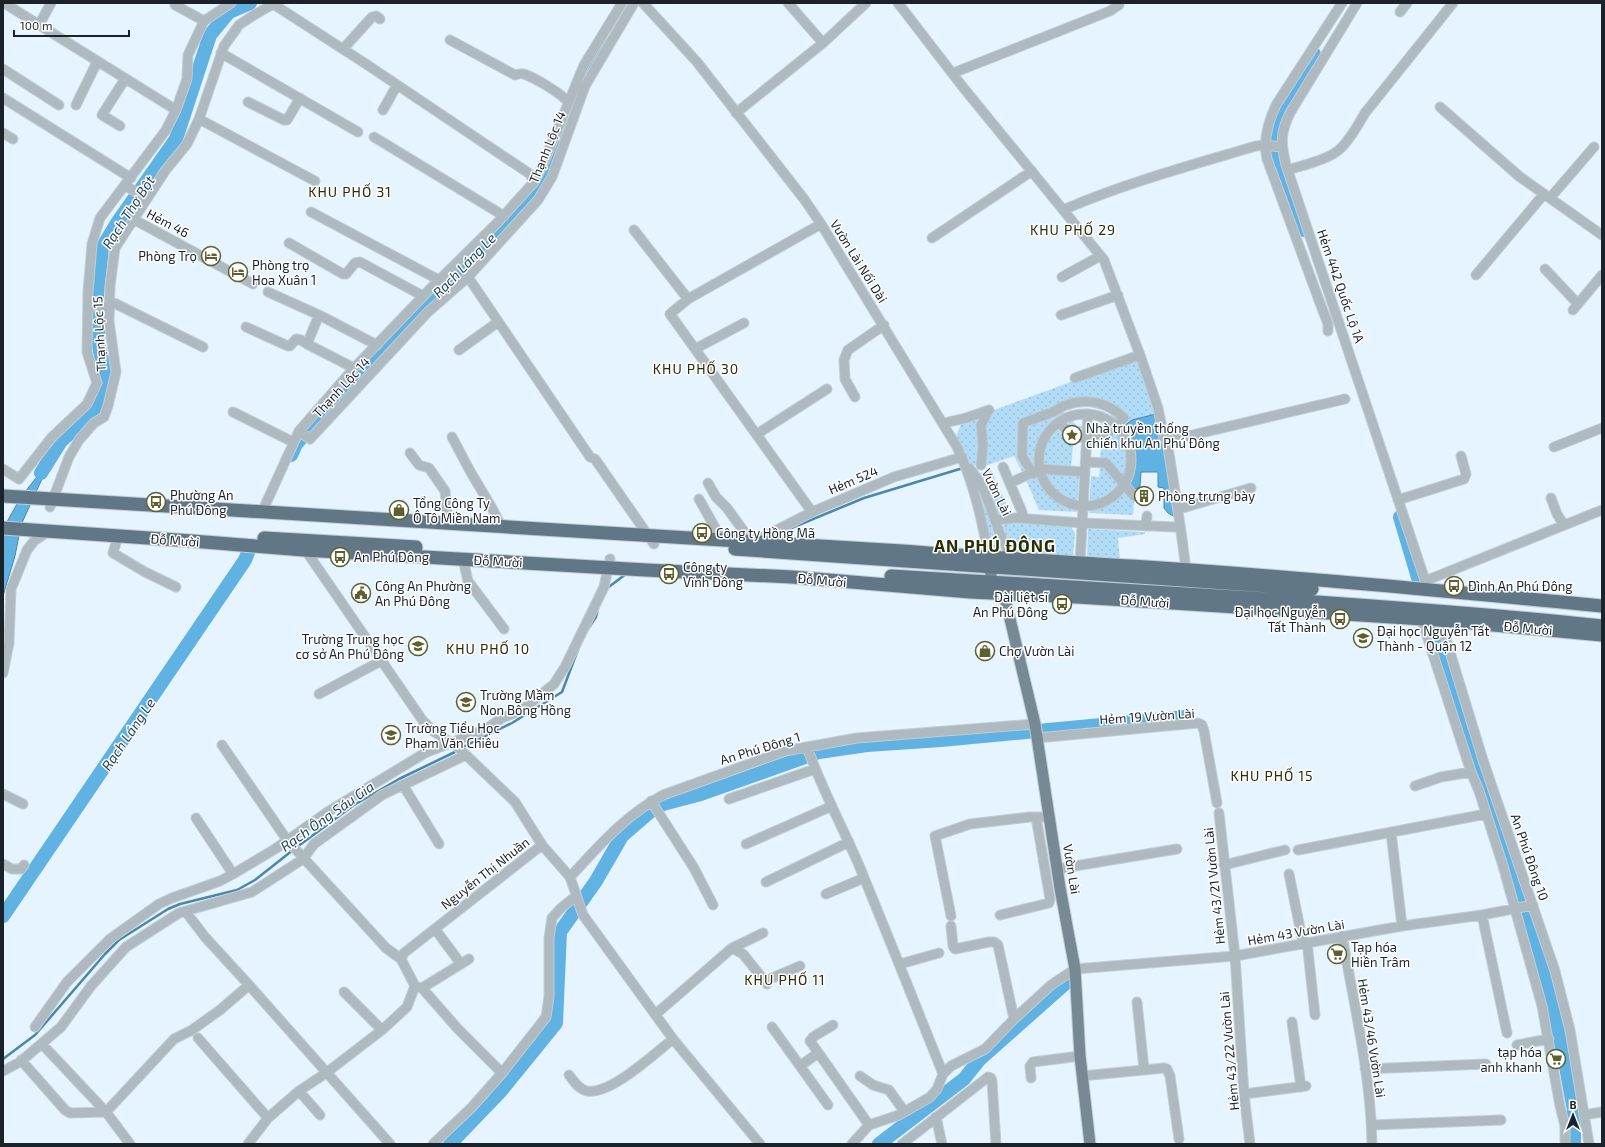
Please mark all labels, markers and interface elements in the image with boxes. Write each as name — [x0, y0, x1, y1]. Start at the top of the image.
scale bar — [14, 12, 129, 38]
text: 100 m — [20, 18, 52, 32]
street label: Thạnh Lộc 14 — [525, 108, 569, 186]
water label: Rạch Thợ Bột — [98, 172, 158, 252]
district label: KHU PHỐ 31 — [308, 183, 392, 200]
street label: Hẻm 46 — [144, 205, 192, 241]
street label: Vườn Lài Nối Dài — [827, 216, 891, 306]
district label: KHU PHỐ 29 — [1030, 221, 1116, 238]
street label: Hẻm 442 Quốc Lộ 1A — [1314, 227, 1368, 345]
water label: Rạch Láng Le — [429, 229, 499, 301]
hotel icon: Phòng Trọ — [200, 245, 222, 267]
place label: Phòng Trọ — [138, 248, 197, 264]
place label: Phòng trọ Hoa Xuân 1 — [252, 257, 316, 288]
hotel icon: Phòng trọ Hoa Xuân 1 — [227, 261, 249, 283]
street label: Thạnh Lộc 15 — [89, 296, 109, 372]
street label: Thạnh Lộc 14 — [309, 353, 373, 421]
district label: KHU PHỐ 30 — [653, 360, 739, 377]
place label: Nhà truyền thống chiến khu An Phú Đông — [1086, 420, 1220, 451]
place icon: Nhà truyền thống chiến khu An Phú Đông — [1061, 424, 1083, 446]
street label: Hẻm 524 — [826, 462, 880, 498]
street label: Vườn Lài — [979, 466, 1015, 518]
building icon: Phòng trưng bày — [1133, 485, 1155, 507]
place label: Phường An Phú Đông — [170, 487, 234, 518]
place label: Phòng trưng bày — [1158, 488, 1255, 504]
bus stop icon: Phường An Phú Đông — [145, 491, 167, 513]
place label: Tổng Công Ty Ô Tô Miền Nam — [413, 495, 500, 526]
shop icon: Tổng Công Ty Ô Tô Miền Nam — [388, 499, 410, 521]
bus stop icon: Công ty Hồng Mã — [691, 522, 713, 544]
place label: Công ty Hồng Mã — [716, 525, 815, 541]
street label: Đỗ Mười — [150, 530, 200, 550]
district label: AN PHÚ ĐÔNG — [934, 535, 1056, 555]
bus stop icon: An Phú Đông — [329, 546, 351, 568]
place label: An Phú Đông — [354, 549, 429, 565]
street label: Đỗ Mười — [473, 552, 523, 570]
place label: Công ty Vĩnh Đông — [683, 559, 743, 590]
bus stop icon: Công ty Vĩnh Đông — [658, 563, 680, 585]
street label: Đỗ Mười — [797, 570, 847, 590]
bus stop icon: Đình An Phú Đông — [1443, 575, 1465, 597]
place label: Công An Phường An Phú Đông — [375, 578, 471, 609]
place label: Đình An Phú Đông — [1468, 578, 1573, 594]
public building icon: Công An Phường An Phú Đông — [350, 582, 372, 604]
place label: Đài liệt sĩ An Phú Đông — [973, 589, 1049, 620]
street label: Đỗ Mười — [1120, 591, 1170, 611]
bus stop icon: Đài liệt sĩ An Phú Đông — [1051, 593, 1073, 615]
place label: Đại học Nguyễn Tất Thành — [1235, 604, 1326, 635]
bus stop icon: Đại học Nguyễn Tất Thành — [1329, 608, 1351, 630]
street label: Đỗ Mười — [1503, 618, 1553, 638]
place label: Đại học Nguyễn Tất Thành - Quận 12 — [1377, 623, 1489, 654]
school or university icon: Đại học Nguyễn Tất Thành - Quận 12 — [1352, 627, 1374, 649]
place label: Trường Trung học cơ sở An Phú Đông — [296, 631, 404, 662]
school or university icon: Trường Trung học cơ sở An Phú Đông — [407, 635, 429, 657]
district label: KHU PHỐ 10 — [446, 640, 530, 657]
shop icon: Chợ Vườn Lài — [974, 640, 996, 662]
place label: Chợ Vườn Lài — [999, 643, 1074, 659]
place label: Trường Mầm Non Bông Hồng — [480, 687, 571, 718]
school or university icon: Trường Mầm Non Bông Hồng — [455, 691, 477, 713]
water label: Rạch Láng Le — [98, 694, 159, 773]
street label: Hẻm 19 Vườn Lài — [1099, 705, 1195, 727]
place label: Trường Tiểu Học Phạm Văn Chiêu — [405, 720, 500, 751]
school or university icon: Trường Tiểu Học Phạm Văn Chiêu — [380, 724, 402, 746]
street label: An Phú Đông 1 — [718, 728, 802, 768]
district label: KHU PHỐ 15 — [1230, 767, 1314, 784]
water label: Rạch Ông Sáu Gia — [277, 777, 377, 855]
street label: An Phú Đông 10 — [1508, 811, 1552, 903]
street label: Hẻm 43/21 Vườn Lài — [1200, 827, 1228, 945]
street label: Nguyễn Thị Nhuần — [438, 834, 532, 912]
street label: Vườn Lài — [1060, 843, 1084, 895]
street label: Hẻm 43 Vườn Lài — [1246, 916, 1346, 948]
place label: Tạp hóa Hiền Trâm — [1351, 939, 1410, 970]
supermarket icon: Tạp hóa Hiền Trâm — [1326, 943, 1348, 965]
district label: KHU PHỐ 11 — [744, 971, 826, 988]
street label: Hẻm 43/46 Vườn Lài — [1355, 977, 1389, 1099]
street label: Hẻm 43/22 Vườn Lài — [1216, 991, 1242, 1111]
place label: tạp hóa anh khanh — [1480, 1044, 1542, 1075]
supermarket icon: tạp hóa anh khanh — [1545, 1048, 1567, 1070]
north arrow — [1553, 1095, 1593, 1135]
text: B — [1569, 1098, 1577, 1111]

